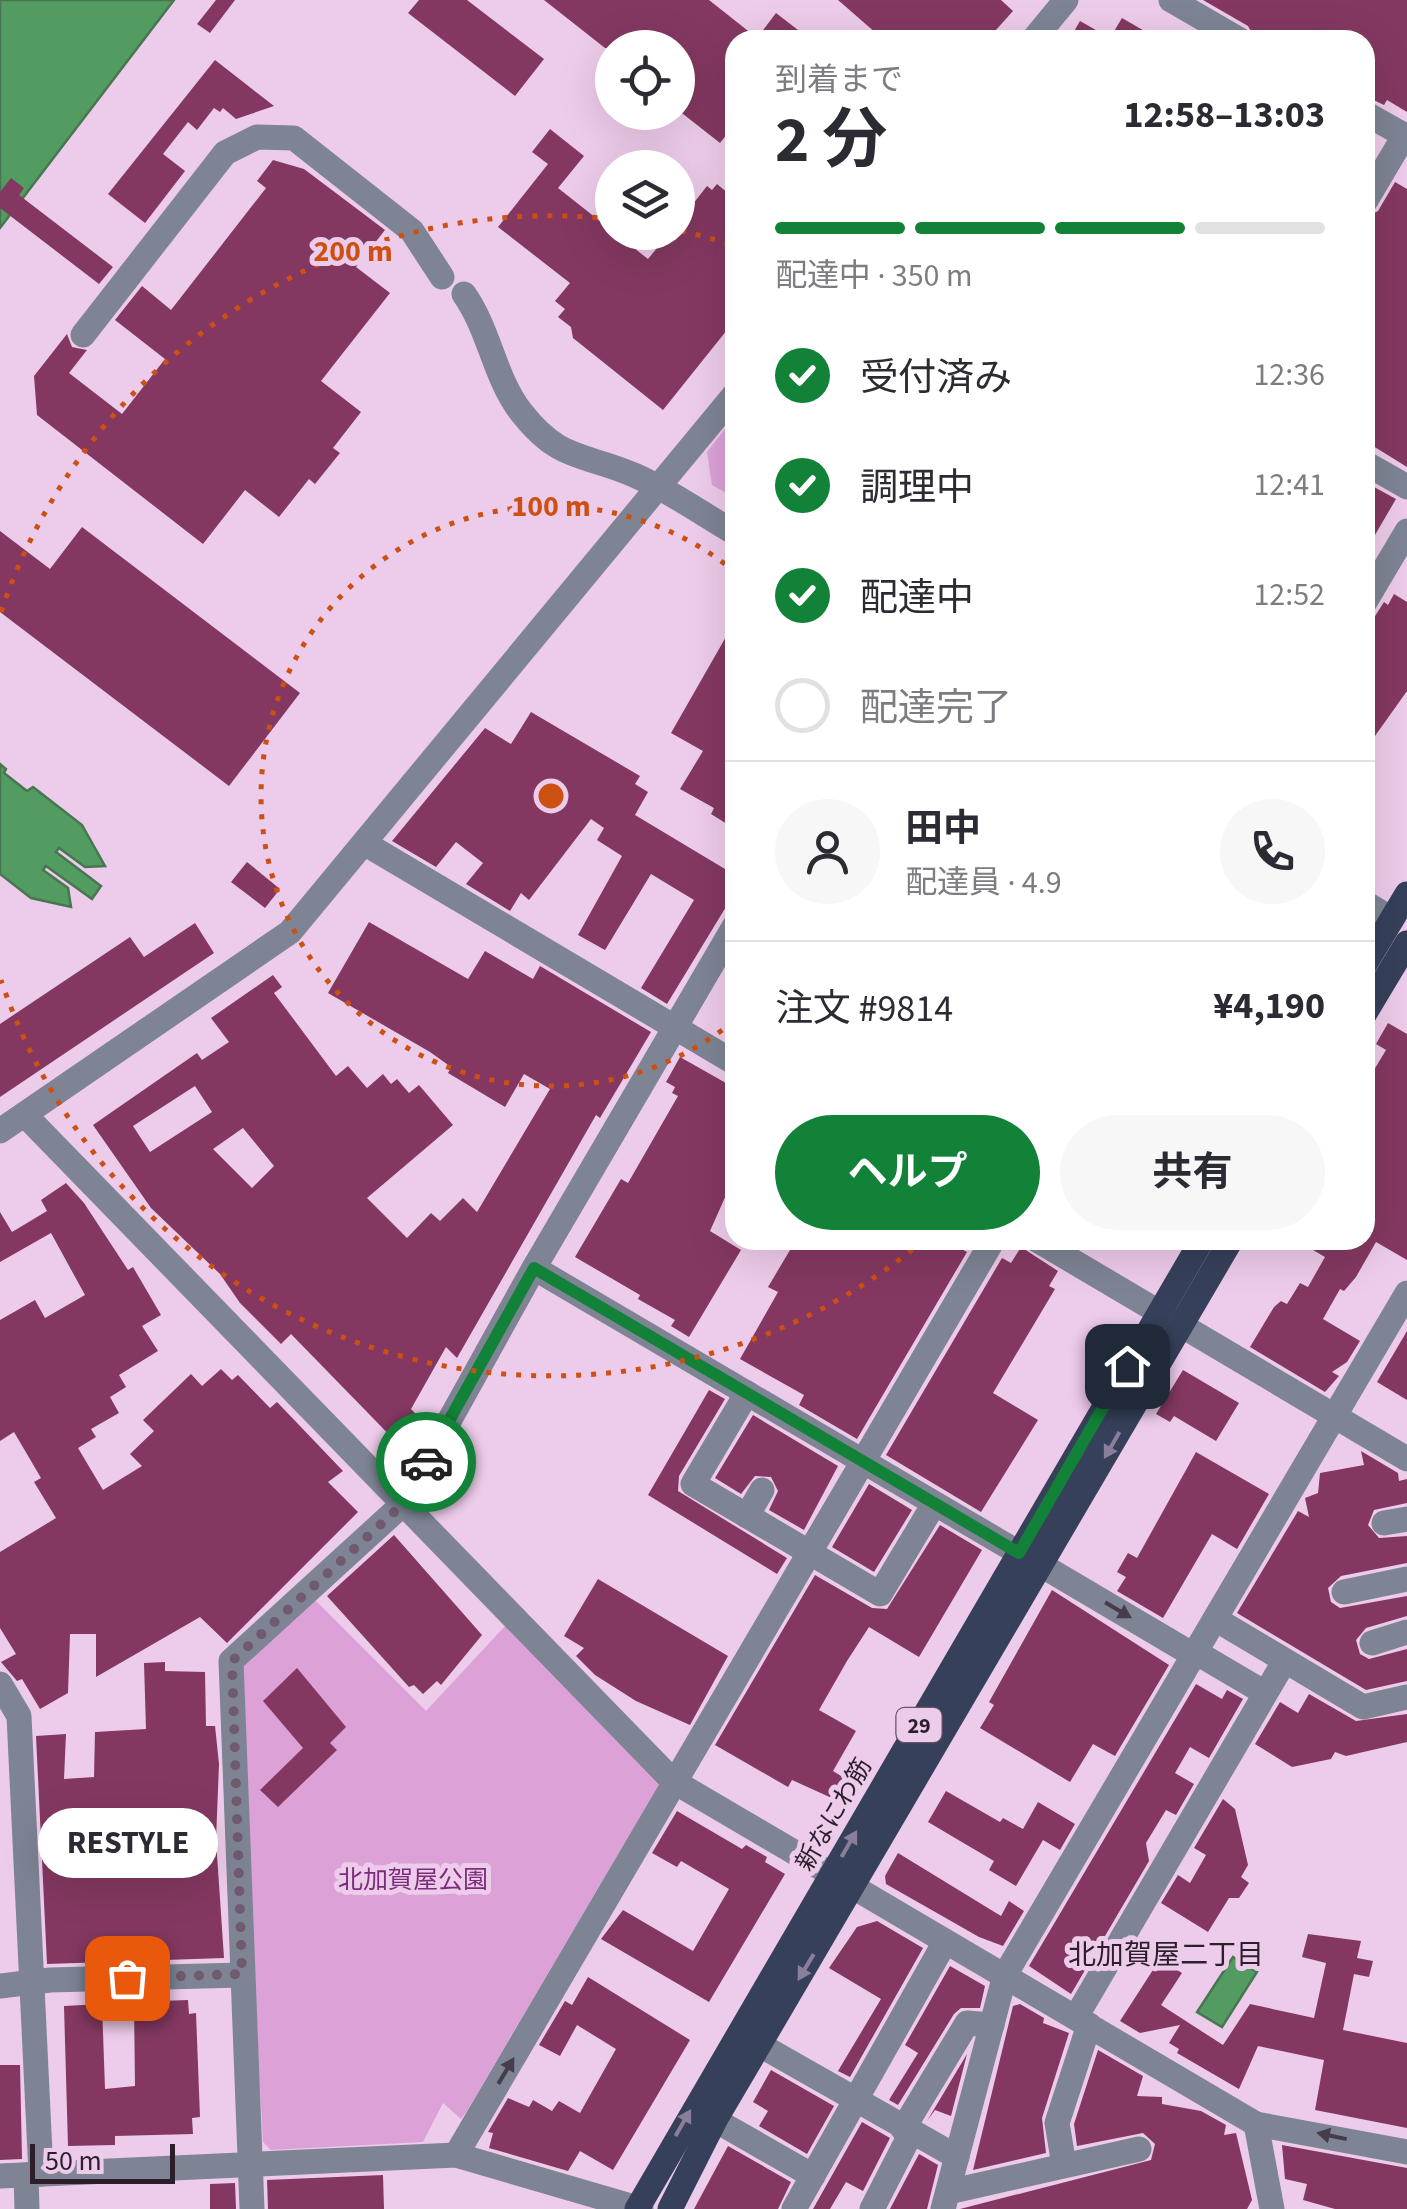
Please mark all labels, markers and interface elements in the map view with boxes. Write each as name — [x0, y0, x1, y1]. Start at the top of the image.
map controls — [595, 30, 695, 250]
button: locate — [595, 30, 695, 130]
text: 到着まで — [775, 57, 903, 103]
text: 12:58–13:03 — [1123, 88, 1325, 142]
text: 2 分 — [775, 94, 887, 187]
button: layers — [595, 150, 695, 250]
text: 200 m — [313, 230, 393, 273]
text: 配達中 · 350 m — [775, 253, 972, 299]
icon: check — [775, 348, 830, 403]
text: 受付済み — [860, 351, 1012, 405]
text: 12:36 — [1253, 352, 1325, 398]
icon: check — [775, 458, 830, 513]
text: 調理中 — [860, 461, 974, 515]
text: 12:41 — [1253, 462, 1325, 508]
text: 100 m — [511, 485, 591, 528]
icon: check — [775, 568, 830, 623]
text: 配達中 — [860, 571, 974, 625]
text: 12:52 — [1253, 572, 1325, 618]
text: 配達完了 — [860, 681, 1012, 735]
centre of rings — [533, 778, 569, 814]
button: person — [775, 799, 880, 904]
button: phone — [1220, 799, 1325, 904]
text: 田中 — [905, 802, 981, 856]
text: 配達員 · 4.9 — [905, 860, 1062, 906]
text: ¥4,190 — [1213, 979, 1325, 1033]
text: 注文 #9814 — [775, 982, 953, 1036]
button: ヘルプ — [775, 1115, 1040, 1230]
button: 共有 — [1060, 1115, 1325, 1230]
pin — [1085, 1324, 1170, 1409]
icon: home — [1100, 1339, 1155, 1394]
courier — [376, 1412, 476, 1512]
one-way arrow — [1104, 1431, 1121, 1459]
icon: car — [399, 1435, 454, 1490]
one-way arrow — [1104, 1601, 1132, 1619]
road number: 29 — [896, 1708, 942, 1742]
street label: 新なにわ筋 — [787, 1751, 881, 1878]
callout: RESTYLE — [37, 1808, 217, 1878]
text: RESTYLE — [67, 1820, 189, 1866]
one-way arrow — [840, 1830, 858, 1858]
park label: 北加賀屋公園 — [338, 1862, 488, 1898]
district label: 北加賀屋二丁目 — [1068, 1935, 1264, 1975]
pin — [85, 1936, 170, 2021]
icon: bag — [100, 1951, 155, 2006]
one-way arrow — [798, 1953, 815, 1981]
one-way arrow — [497, 2057, 514, 2085]
one-way arrow — [674, 2109, 691, 2137]
one-way arrow — [1316, 2128, 1347, 2144]
scale bar — [30, 2139, 175, 2184]
text: 50 m — [45, 2141, 102, 2181]

